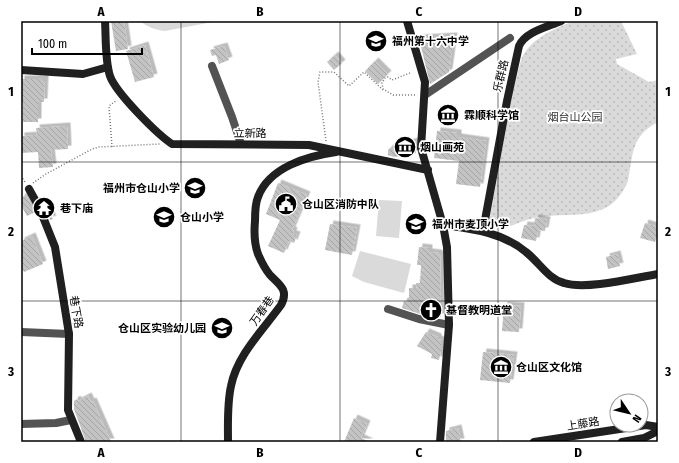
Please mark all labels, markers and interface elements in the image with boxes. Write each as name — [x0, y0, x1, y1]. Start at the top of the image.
text: A — [96, 4, 105, 19]
text: B — [256, 4, 264, 19]
text: C — [416, 4, 423, 19]
text: D — [574, 4, 582, 19]
school or university icon: 福州第十六中学 — [363, 28, 389, 54]
scale bar — [32, 30, 142, 56]
place label: 福州第十六中学 — [392, 35, 469, 48]
text: 100 m — [38, 37, 67, 51]
street label: 乐群路 — [491, 58, 511, 94]
text: 1 — [8, 84, 14, 99]
text: 1 — [665, 84, 671, 99]
museum icon: 霖顺科学馆 — [435, 102, 461, 128]
place label: 霖顺科学馆 — [464, 109, 519, 122]
park label: 烟台山公园 — [548, 111, 603, 124]
street label: 立新路 — [234, 127, 267, 140]
museum icon: 烟山画苑 — [392, 134, 418, 160]
place label: 烟山画苑 — [420, 141, 464, 154]
school or university icon: 福州市仓山小学 — [182, 175, 208, 201]
place label: 福州市仓山小学 — [103, 182, 180, 195]
public building icon: 仓山区消防中队 — [273, 191, 299, 217]
temple icon: 巷下庙 — [31, 195, 57, 221]
place label: 仓山区消防中队 — [302, 198, 379, 211]
place label: 巷下庙 — [60, 202, 93, 215]
school or university icon: 仓山小学 — [151, 204, 177, 230]
place label: 仓山小学 — [180, 211, 224, 224]
school or university icon: 福州市麦顶小学 — [403, 211, 429, 237]
place label: 福州市麦顶小学 — [432, 218, 509, 231]
text: 2 — [7, 224, 14, 239]
text: 2 — [664, 224, 671, 239]
street label: 万春巷 — [247, 294, 277, 328]
street label: 巷下路 — [67, 295, 85, 329]
church icon: 基督教明道堂 — [418, 297, 444, 323]
place label: 基督教明道堂 — [446, 304, 512, 317]
school or university icon: 仓山区实验幼儿园 — [209, 315, 235, 341]
place label: 仓山区实验幼儿园 — [118, 322, 206, 335]
museum icon: 仓山区文化馆 — [488, 354, 514, 380]
place label: 仓山区文化馆 — [516, 361, 582, 374]
text: 3 — [7, 364, 14, 379]
text: 3 — [664, 364, 671, 379]
north arrow — [609, 393, 649, 433]
text: N — [630, 412, 644, 425]
street label: 上藤路 — [566, 415, 600, 433]
text: A — [96, 445, 105, 460]
text: B — [256, 445, 264, 460]
text: C — [416, 445, 423, 460]
text: D — [574, 445, 582, 460]

